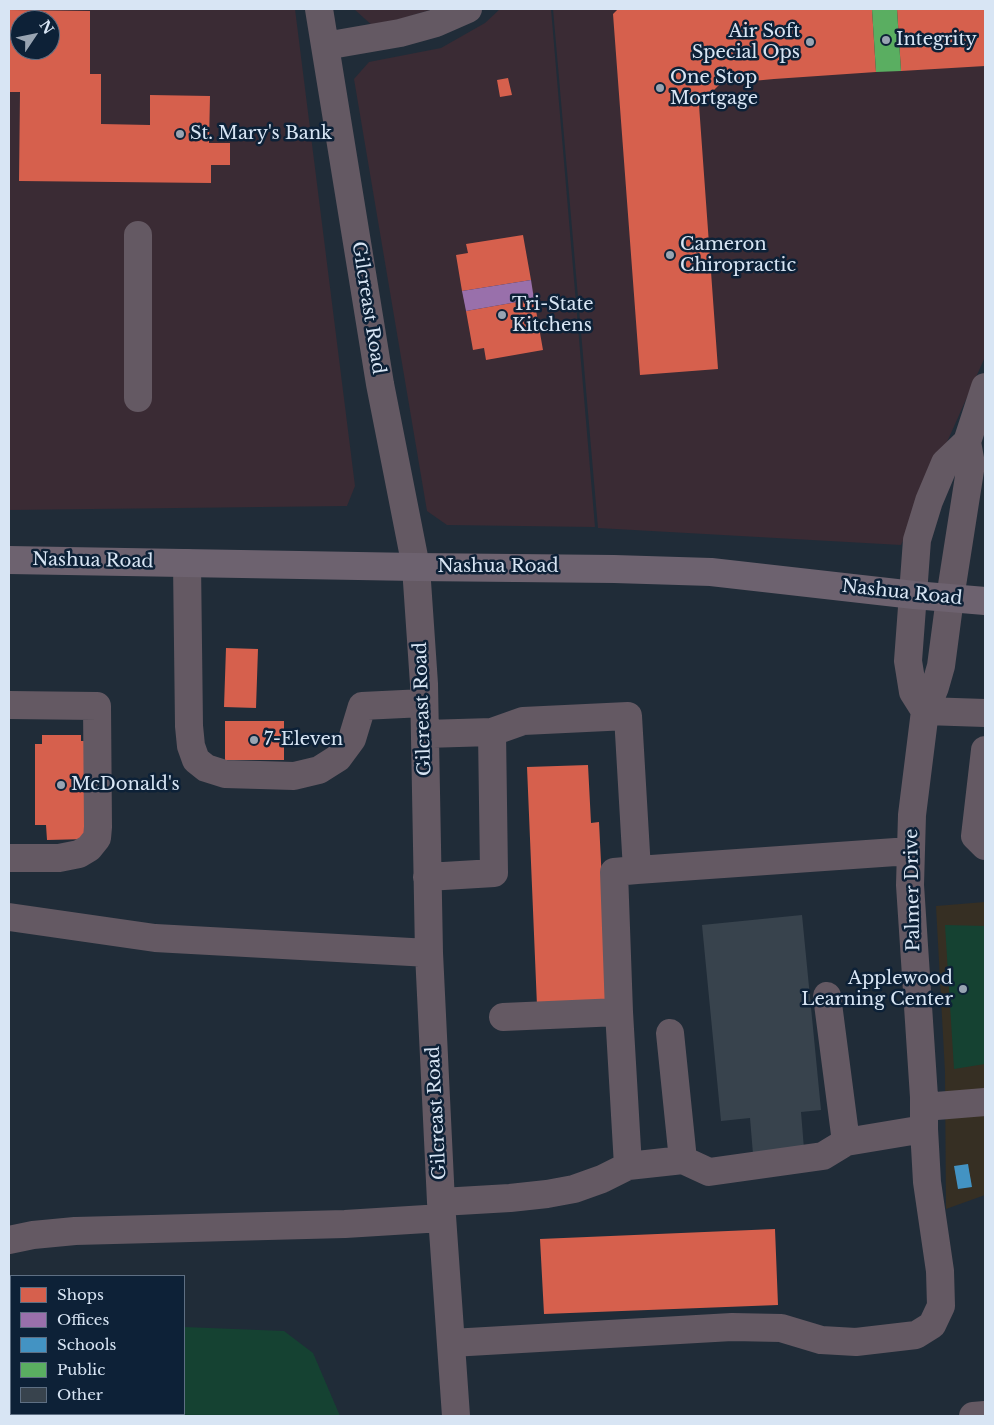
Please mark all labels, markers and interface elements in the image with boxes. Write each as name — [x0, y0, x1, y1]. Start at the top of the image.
north arrow — [10, 10, 60, 60]
text: N — [35, 17, 58, 38]
place label: Air Soft Special Ops — [692, 21, 800, 64]
place label: Integrity — [896, 29, 977, 51]
marker: Integrity — [880, 34, 892, 46]
marker: Air Soft Special Ops — [804, 36, 816, 48]
place label: One Stop Mortgage — [670, 67, 758, 110]
marker: One Stop Mortgage — [654, 82, 666, 94]
place label: St. Mary's Bank — [190, 123, 332, 145]
marker: St. Mary's Bank — [174, 128, 186, 140]
place label: Cameron Chiropractic — [680, 234, 796, 276]
street label: Gilcreast Road — [347, 240, 389, 376]
marker: Cameron Chiropractic — [664, 249, 676, 261]
place label: Tri-State Kitchens — [512, 294, 594, 336]
marker: Tri-State Kitchens — [496, 309, 508, 321]
street label: Nashua Road — [32, 549, 154, 573]
street label: Nashua Road — [437, 556, 559, 578]
street label: Nashua Road — [841, 576, 963, 610]
street label: Gilcreast Road — [410, 642, 436, 776]
place label: 7-Eleven — [264, 729, 343, 751]
marker: 7-Eleven — [248, 734, 260, 746]
place label: McDonald's — [71, 774, 180, 796]
marker: McDonald's — [55, 779, 67, 791]
street label: Palmer Drive — [901, 828, 925, 952]
place label: Applewood Learning Center — [801, 968, 953, 1011]
marker: Applewood Learning Center — [957, 983, 969, 995]
street label: Gilcreast Road — [423, 1046, 451, 1180]
legend — [10, 1275, 185, 1415]
text: Shops — [57, 1285, 104, 1304]
text: Offices — [57, 1310, 109, 1329]
text: Schools — [57, 1335, 116, 1354]
text: Public — [57, 1360, 105, 1379]
text: Other — [57, 1385, 103, 1404]

